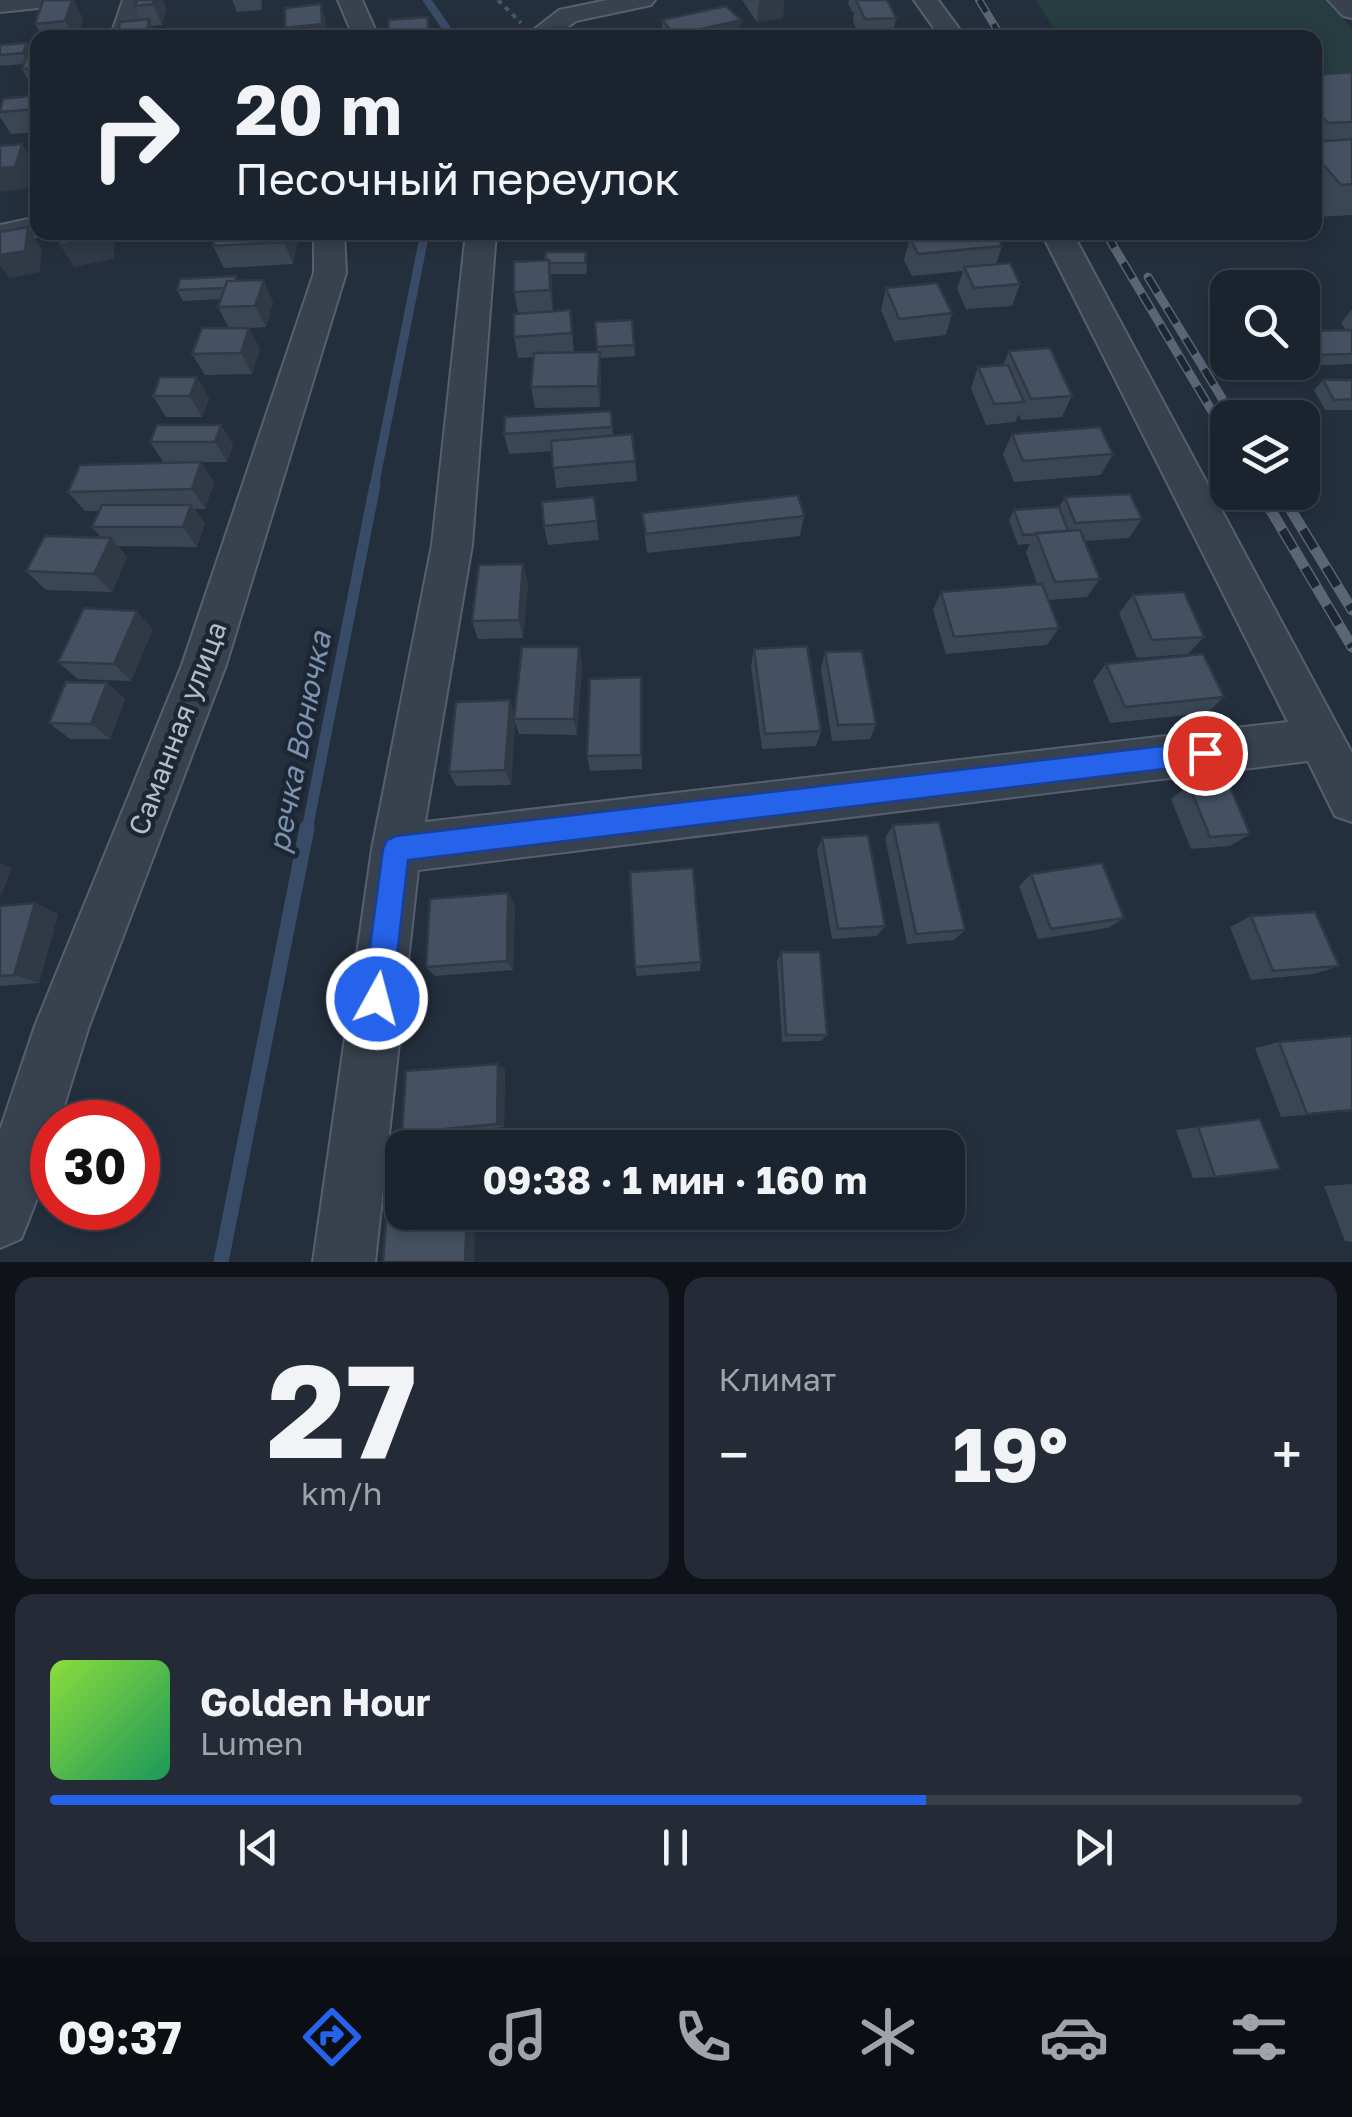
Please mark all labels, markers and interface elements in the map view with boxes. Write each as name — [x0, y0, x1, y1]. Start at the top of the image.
text: 20 m — [235, 66, 402, 150]
icon: right — [70, 70, 200, 200]
text: Песочный переулок — [235, 151, 680, 205]
map controls — [1210, 270, 1320, 510]
button: search — [1210, 270, 1320, 380]
button: layers — [1210, 400, 1320, 510]
street label: Саманная улица — [121, 617, 233, 839]
water label: речка Вонючка — [260, 628, 338, 855]
pin — [1163, 711, 1248, 796]
icon: arrive — [1178, 726, 1233, 781]
position arrow — [325, 947, 429, 1051]
speed limit sign: 30 — [30, 1100, 160, 1230]
text: 09:38 · 1 мин · 160 m — [483, 1157, 867, 1202]
text: 27 — [267, 1331, 417, 1487]
text: Климат — [719, 1360, 836, 1398]
text: 19° — [952, 1408, 1068, 1499]
text: − — [719, 1421, 749, 1487]
text: + — [1272, 1421, 1302, 1487]
text: km/h — [301, 1474, 382, 1512]
text: Golden Hour — [200, 1679, 431, 1724]
text: Lumen — [200, 1724, 304, 1762]
icon: previous — [231, 1820, 286, 1875]
icon: pause — [648, 1820, 703, 1875]
icon: next — [1066, 1820, 1121, 1875]
icon: directions — [297, 2002, 367, 2072]
icon: music — [483, 2002, 553, 2072]
icon: phone — [668, 2002, 738, 2072]
icon: climate — [853, 2002, 923, 2072]
icon: car — [1039, 2002, 1109, 2072]
icon: filters — [1224, 2002, 1294, 2072]
text: 09:37 — [58, 2010, 182, 2064]

